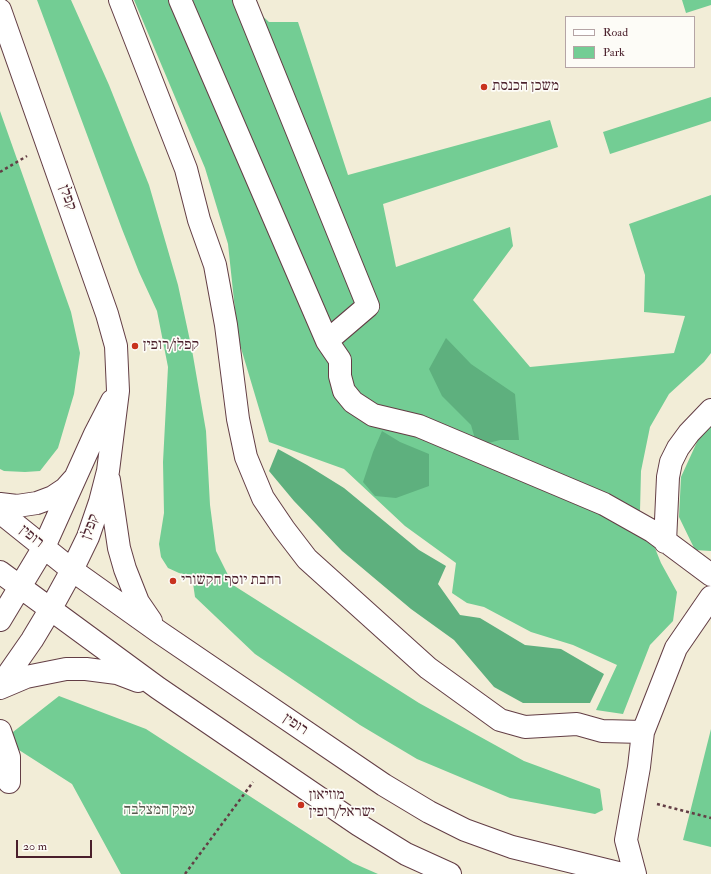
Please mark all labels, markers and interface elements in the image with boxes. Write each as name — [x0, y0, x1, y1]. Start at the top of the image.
legend — [565, 16, 695, 68]
text: Road — [603, 25, 628, 40]
text: Park — [603, 45, 625, 60]
place label: משכן הכנסת — [492, 78, 559, 96]
marker: משכן הכנסת — [479, 82, 489, 92]
street label: קפלן — [54, 183, 80, 213]
place label: קפלן/רופין — [143, 337, 199, 355]
marker: קפלן/רופין — [130, 341, 140, 351]
street label: קפלן — [78, 512, 104, 542]
street label: רופין — [15, 522, 47, 552]
place label: רחבת יוסף חקשורי — [181, 572, 281, 590]
marker: רחבת יוסף חקשורי — [168, 576, 178, 586]
street label: רופין — [279, 710, 311, 740]
place label: מוזיאון ישראל/רופין — [309, 787, 375, 822]
marker: מוזיאון ישראל/רופין — [296, 800, 306, 810]
park label: עמק המצלבה — [123, 802, 195, 820]
scale bar — [18, 832, 94, 858]
text: 20 m — [23, 839, 47, 854]

